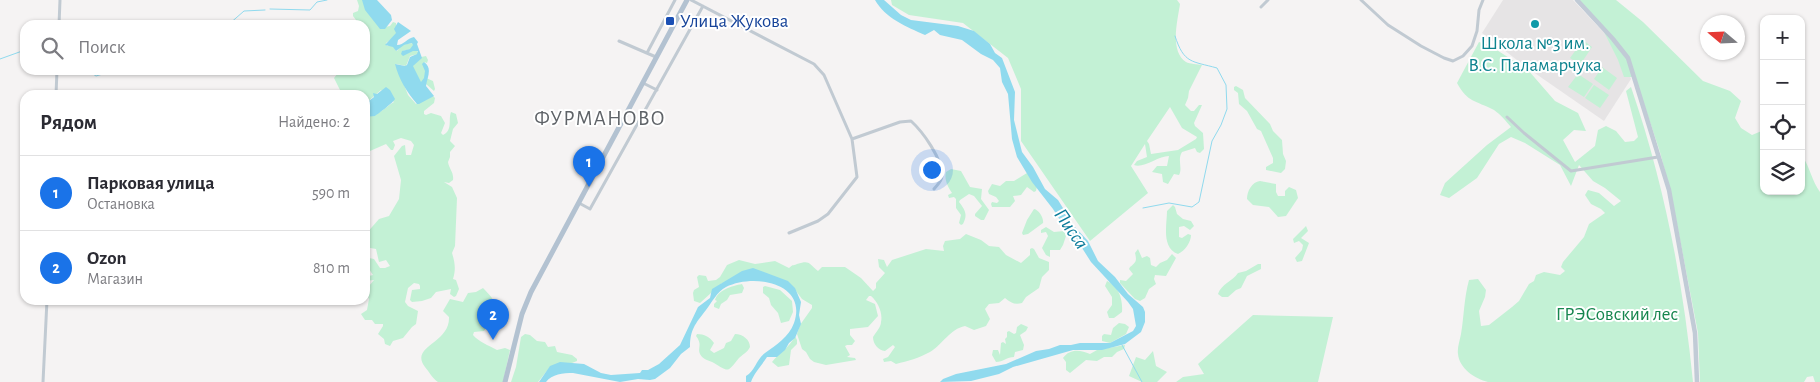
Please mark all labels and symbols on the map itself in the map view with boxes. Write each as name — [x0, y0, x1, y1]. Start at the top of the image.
place label: Улица Жукова — [680, 12, 789, 31]
marker: Улица Жукова — [664, 15, 676, 27]
north arrow — [1700, 15, 1745, 60]
marker: Школа №3 им. В.С. Паламарчука — [1529, 18, 1541, 30]
place label: Школа №3 им. В.С. Паламарчука — [1468, 34, 1602, 75]
district label: ФУРМАНОВО — [534, 108, 666, 129]
pin: 1 — [573, 146, 605, 187]
your location — [919, 157, 945, 183]
water label: Писса — [1050, 205, 1092, 253]
pin: 2 — [477, 299, 509, 340]
park label: ГРЭСовский лес — [1556, 305, 1678, 324]

